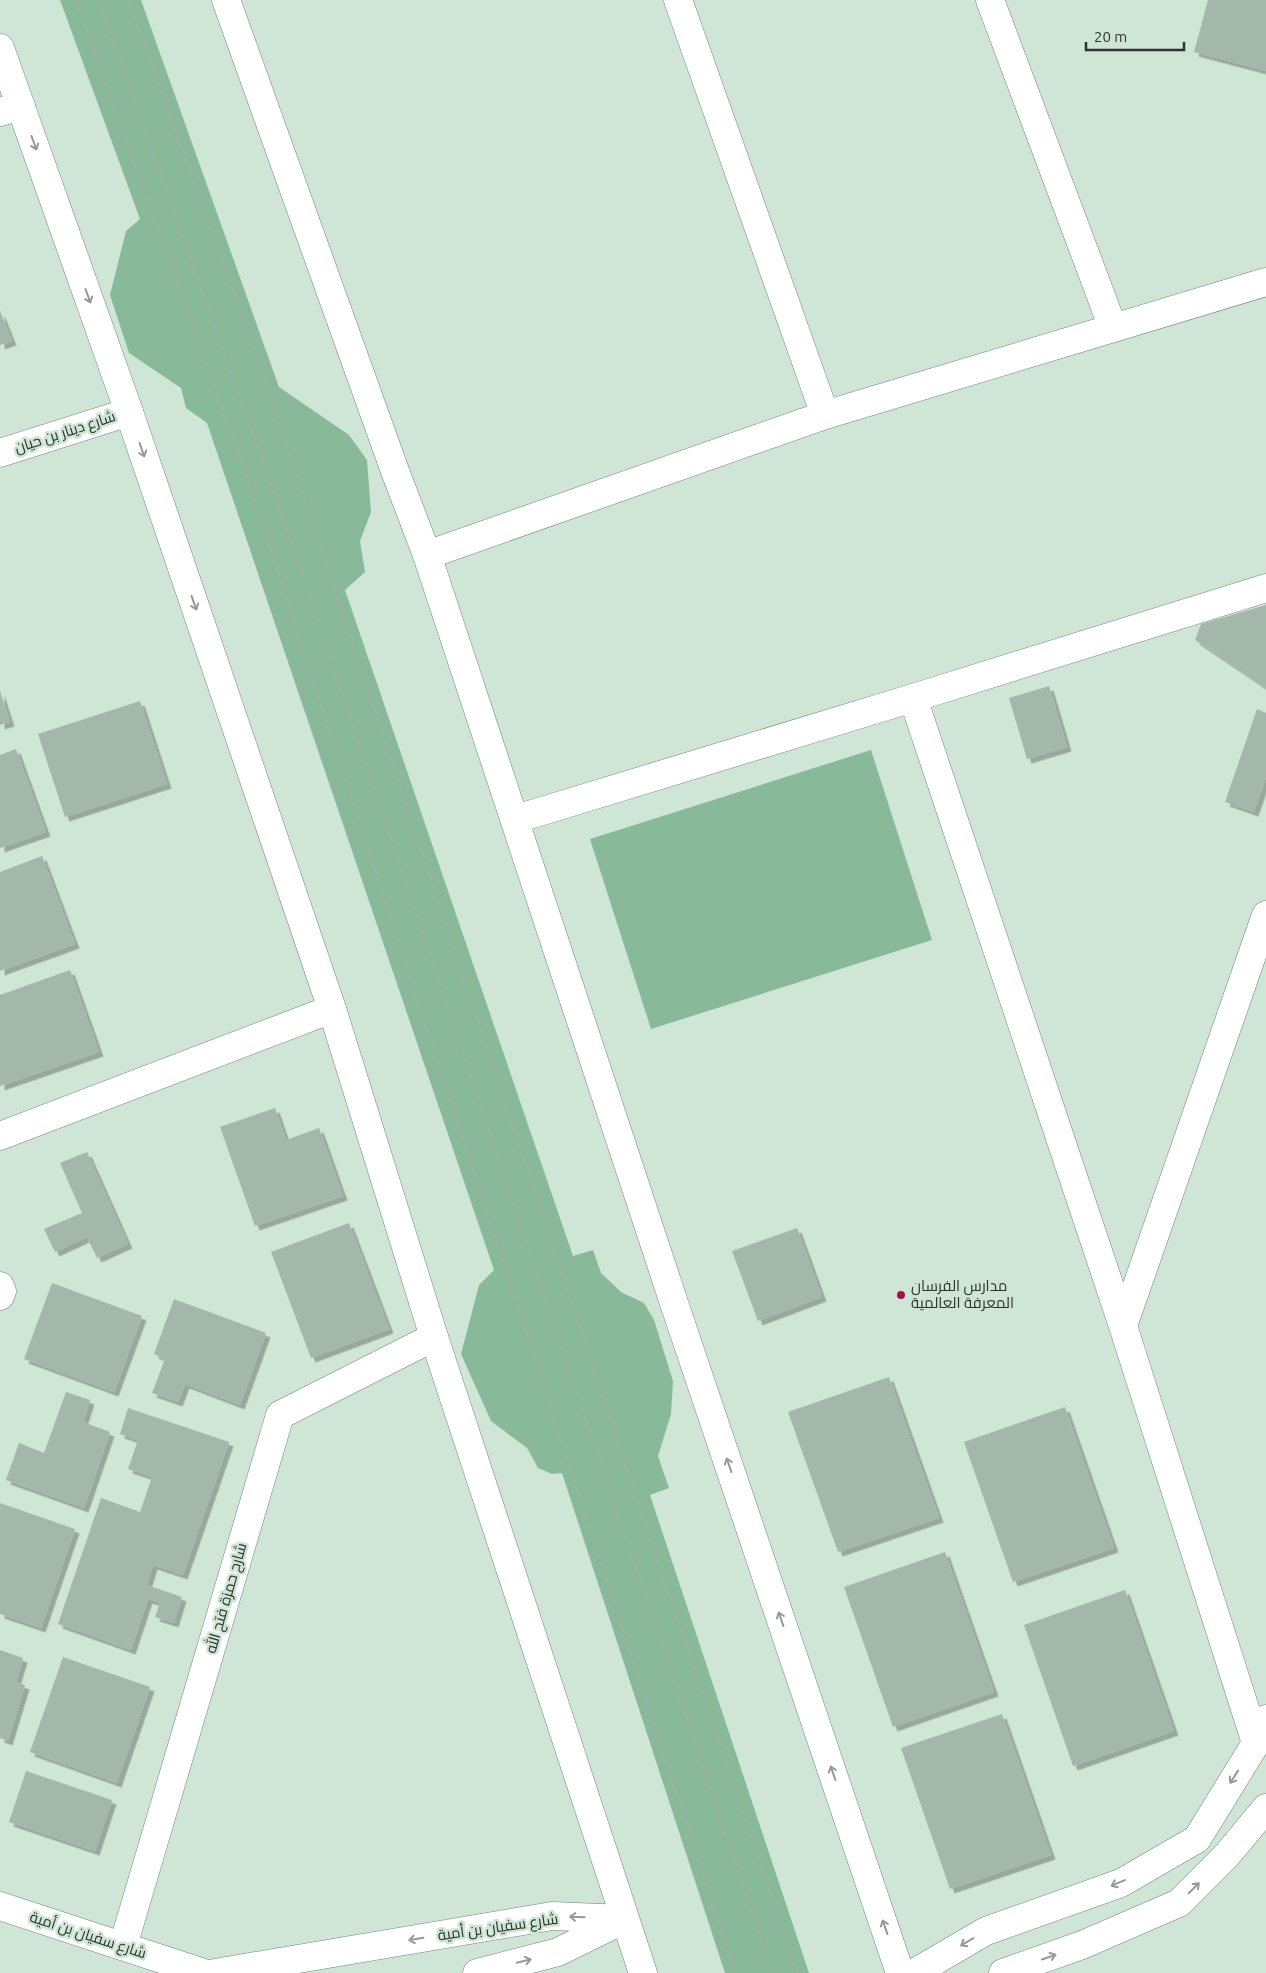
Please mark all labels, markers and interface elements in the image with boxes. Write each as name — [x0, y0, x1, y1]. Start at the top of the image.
scale bar — [1086, 20, 1184, 52]
text: 20 m — [1094, 28, 1127, 45]
one-way arrow — [30, 135, 39, 150]
one-way arrow — [84, 288, 93, 303]
street label: شارع دينار بن حيان — [12, 407, 118, 459]
one-way arrow — [138, 441, 147, 457]
one-way arrow — [190, 595, 199, 611]
place label: مدارس الفرسان المعرفة العالمية — [911, 1277, 1014, 1312]
marker: مدارس الفرسان المعرفة العالمية — [895, 1289, 907, 1301]
one-way arrow — [724, 1458, 733, 1473]
street label: شارح حمزة فتح الله — [201, 1540, 252, 1656]
one-way arrow — [776, 1612, 785, 1627]
one-way arrow — [828, 1766, 837, 1781]
one-way arrow — [1229, 1770, 1239, 1784]
one-way arrow — [1111, 1879, 1126, 1889]
one-way arrow — [1188, 1882, 1200, 1894]
street label: شارع سفيان بن أمية — [27, 1907, 149, 1964]
street label: شارع سفيان بن أمية — [436, 1909, 560, 1946]
one-way arrow — [569, 1913, 585, 1922]
one-way arrow — [880, 1920, 889, 1935]
one-way arrow — [408, 1935, 424, 1945]
one-way arrow — [960, 1937, 974, 1947]
one-way arrow — [1040, 1952, 1056, 1961]
one-way arrow — [516, 1956, 532, 1965]

